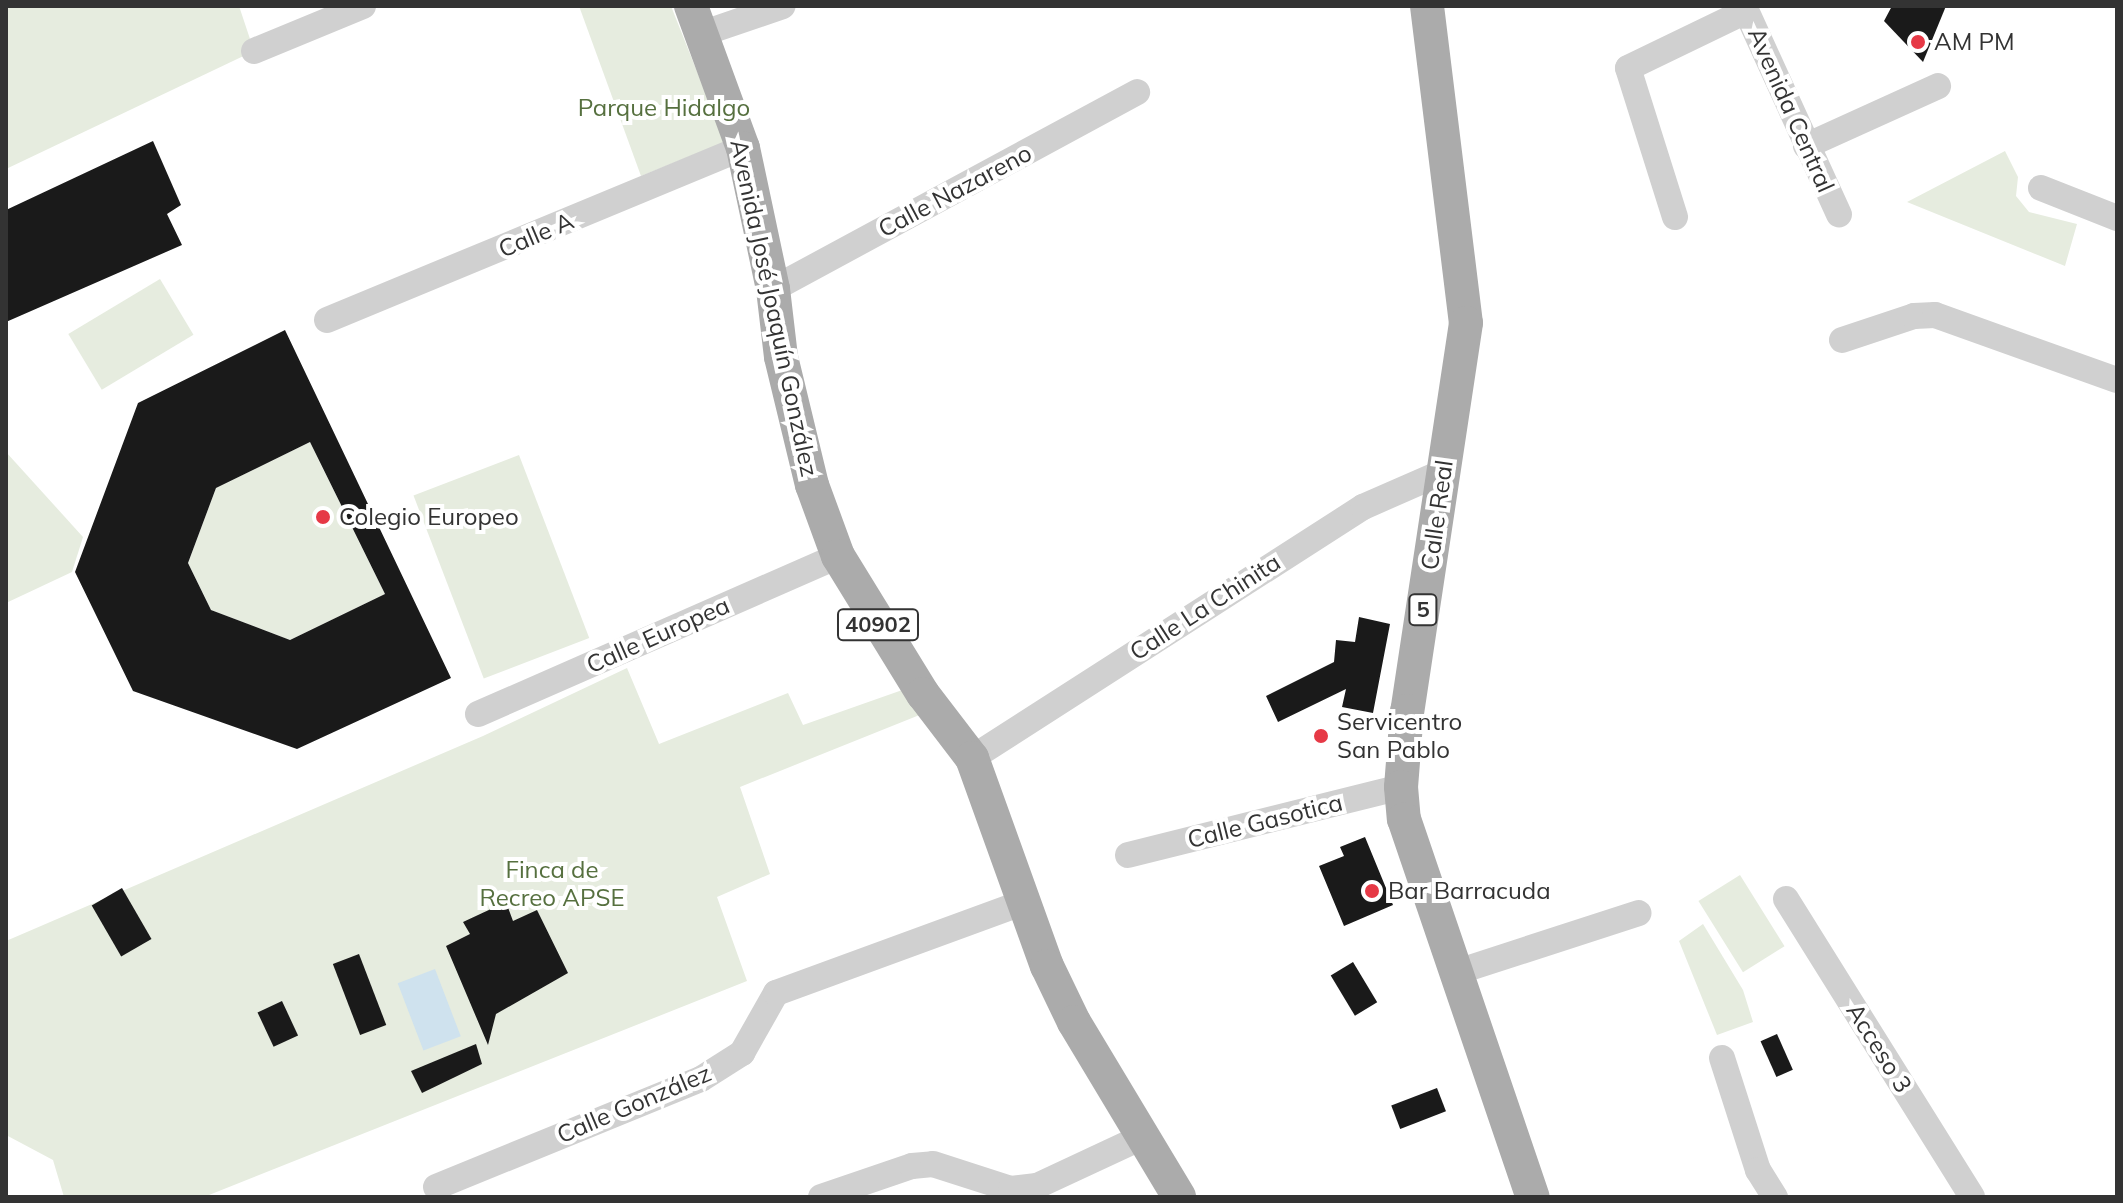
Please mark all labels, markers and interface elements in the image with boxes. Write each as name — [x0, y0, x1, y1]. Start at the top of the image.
street label: Avenida Central — [1742, 23, 1840, 197]
place label: AM PM — [1934, 28, 2015, 56]
marker: AM PM — [1909, 33, 1927, 51]
park label: Parque Hidalgo — [578, 94, 750, 122]
street label: Avenida José Joaquín González — [724, 137, 824, 479]
street label: Calle Nazareno — [873, 138, 1037, 244]
street label: Calle A — [494, 206, 578, 264]
street label: Calle Real — [1415, 458, 1459, 572]
place label: Colegio Europeo — [339, 503, 519, 531]
marker: Colegio Europeo — [314, 508, 332, 526]
street label: Calle La Chinita — [1124, 548, 1286, 666]
street label: Calle Europea — [582, 591, 734, 679]
road number: 5 — [1407, 592, 1439, 628]
road number: 40902 — [836, 607, 920, 643]
place label: Servicentro San Pablo — [1337, 708, 1462, 764]
marker: Servicentro San Pablo — [1312, 727, 1330, 745]
street label: Calle Gasotica — [1184, 788, 1346, 854]
park label: Finca de Recreo APSE — [479, 856, 625, 912]
place label: Bar Barracuda — [1388, 877, 1551, 905]
marker: Bar Barracuda — [1363, 882, 1381, 900]
street label: Acceso 3 — [1840, 998, 1918, 1098]
street label: Calle González — [553, 1059, 715, 1149]

